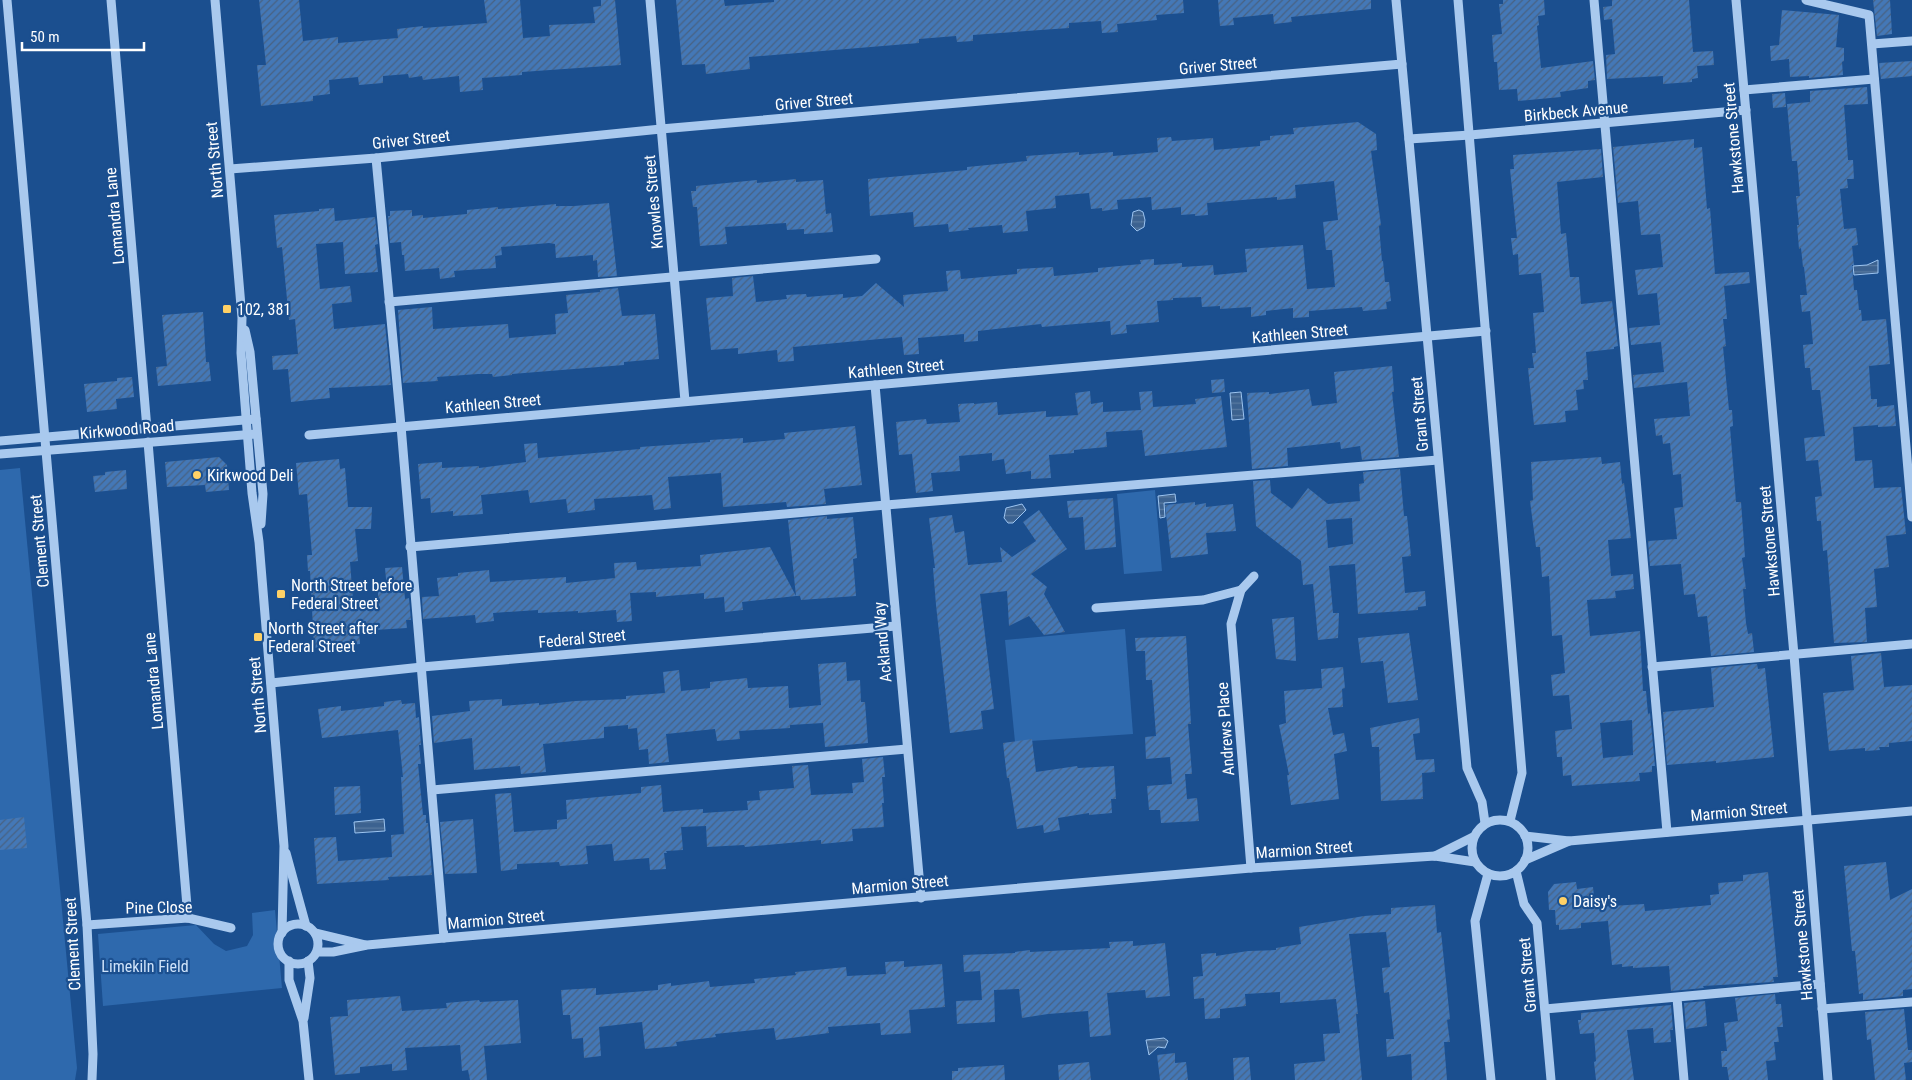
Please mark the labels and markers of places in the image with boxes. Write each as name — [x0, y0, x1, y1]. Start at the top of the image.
place label: 102, 381 — [237, 300, 291, 319]
marker: 102, 381 — [221, 303, 233, 315]
place label: Kirkwood Deli — [207, 466, 294, 485]
marker: Kirkwood Deli — [191, 469, 203, 481]
place label: North Street before Federal Street — [291, 576, 412, 613]
marker: North Street before Federal Street — [275, 588, 287, 600]
place label: North Street after Federal Street — [268, 619, 378, 656]
marker: North Street after Federal Street — [252, 631, 264, 643]
place label: Daisy's — [1573, 892, 1617, 911]
marker: Daisy's — [1557, 895, 1569, 907]

